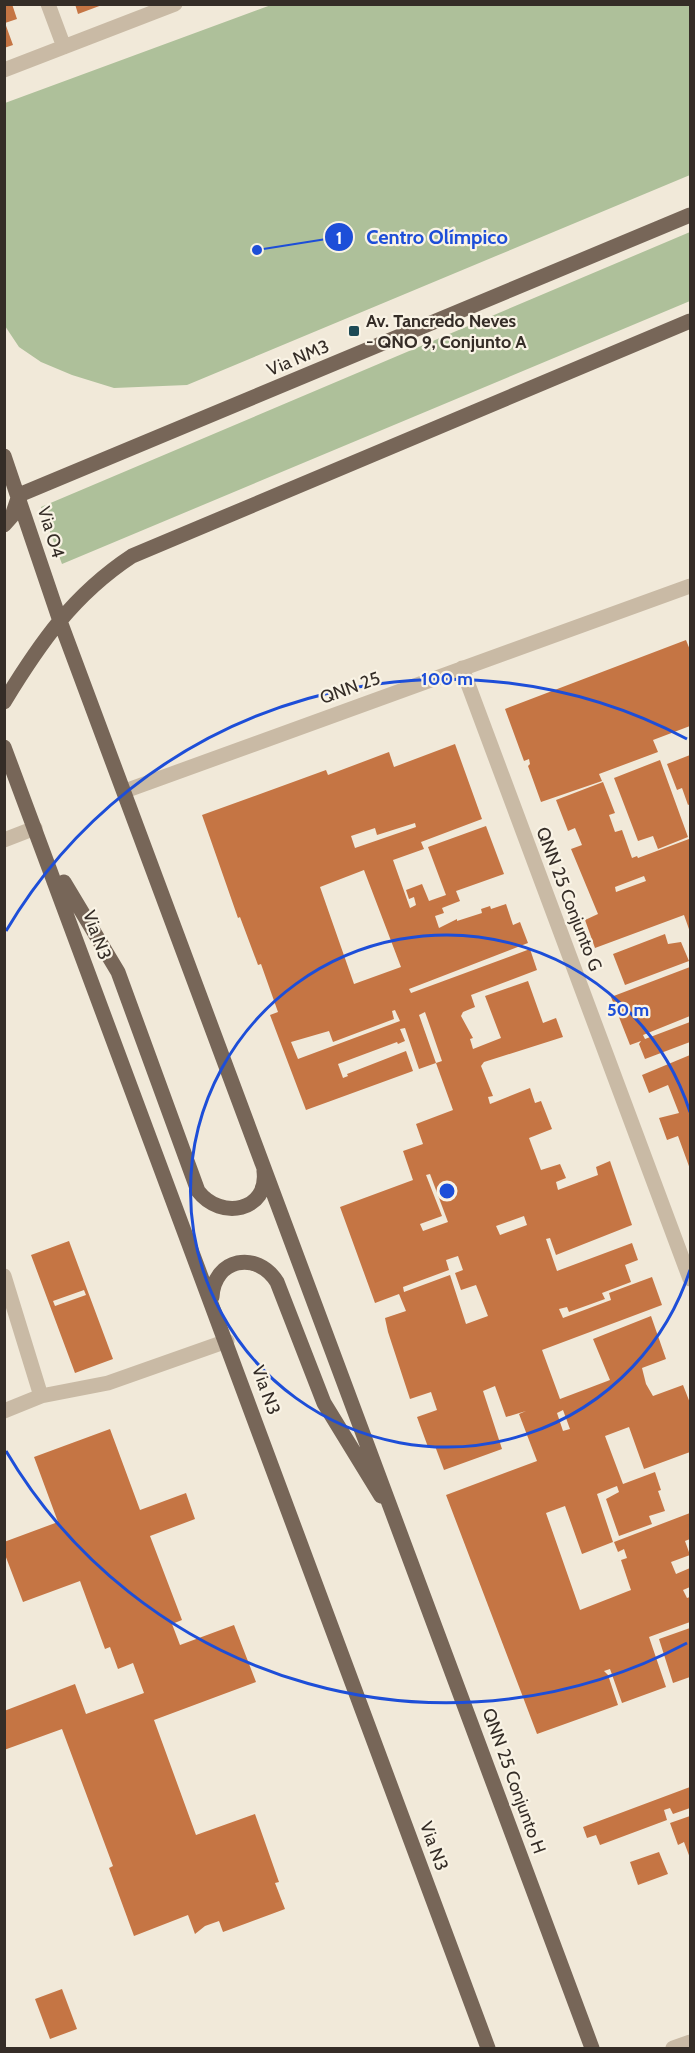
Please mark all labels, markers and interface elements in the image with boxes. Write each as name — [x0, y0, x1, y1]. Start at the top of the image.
callout: Centro Olímpico — [324, 218, 520, 256]
text: Centro Olímpico — [366, 225, 508, 249]
text: 1 — [336, 227, 342, 249]
place label: Av. Tancredo Neves - QNO 9, Conjunto A — [366, 310, 527, 353]
marker: Av. Tancredo Neves - QNO 9, Conjunto A — [347, 324, 361, 338]
street label: Via NM3 — [264, 335, 332, 381]
street label: Via O4 — [33, 504, 69, 560]
street label: QNN 25 — [317, 667, 383, 709]
text: 100 m — [421, 668, 473, 690]
street label: QNN 25 Conjunto G — [531, 824, 607, 974]
street label: Via N3 — [78, 907, 116, 963]
text: 50 m — [607, 999, 649, 1021]
centre of rings — [437, 1181, 457, 1201]
street label: Via N3 — [247, 1362, 285, 1418]
street label: QNN 25 Conjunto H — [477, 1705, 551, 1857]
street label: Via N3 — [415, 1818, 453, 1874]

